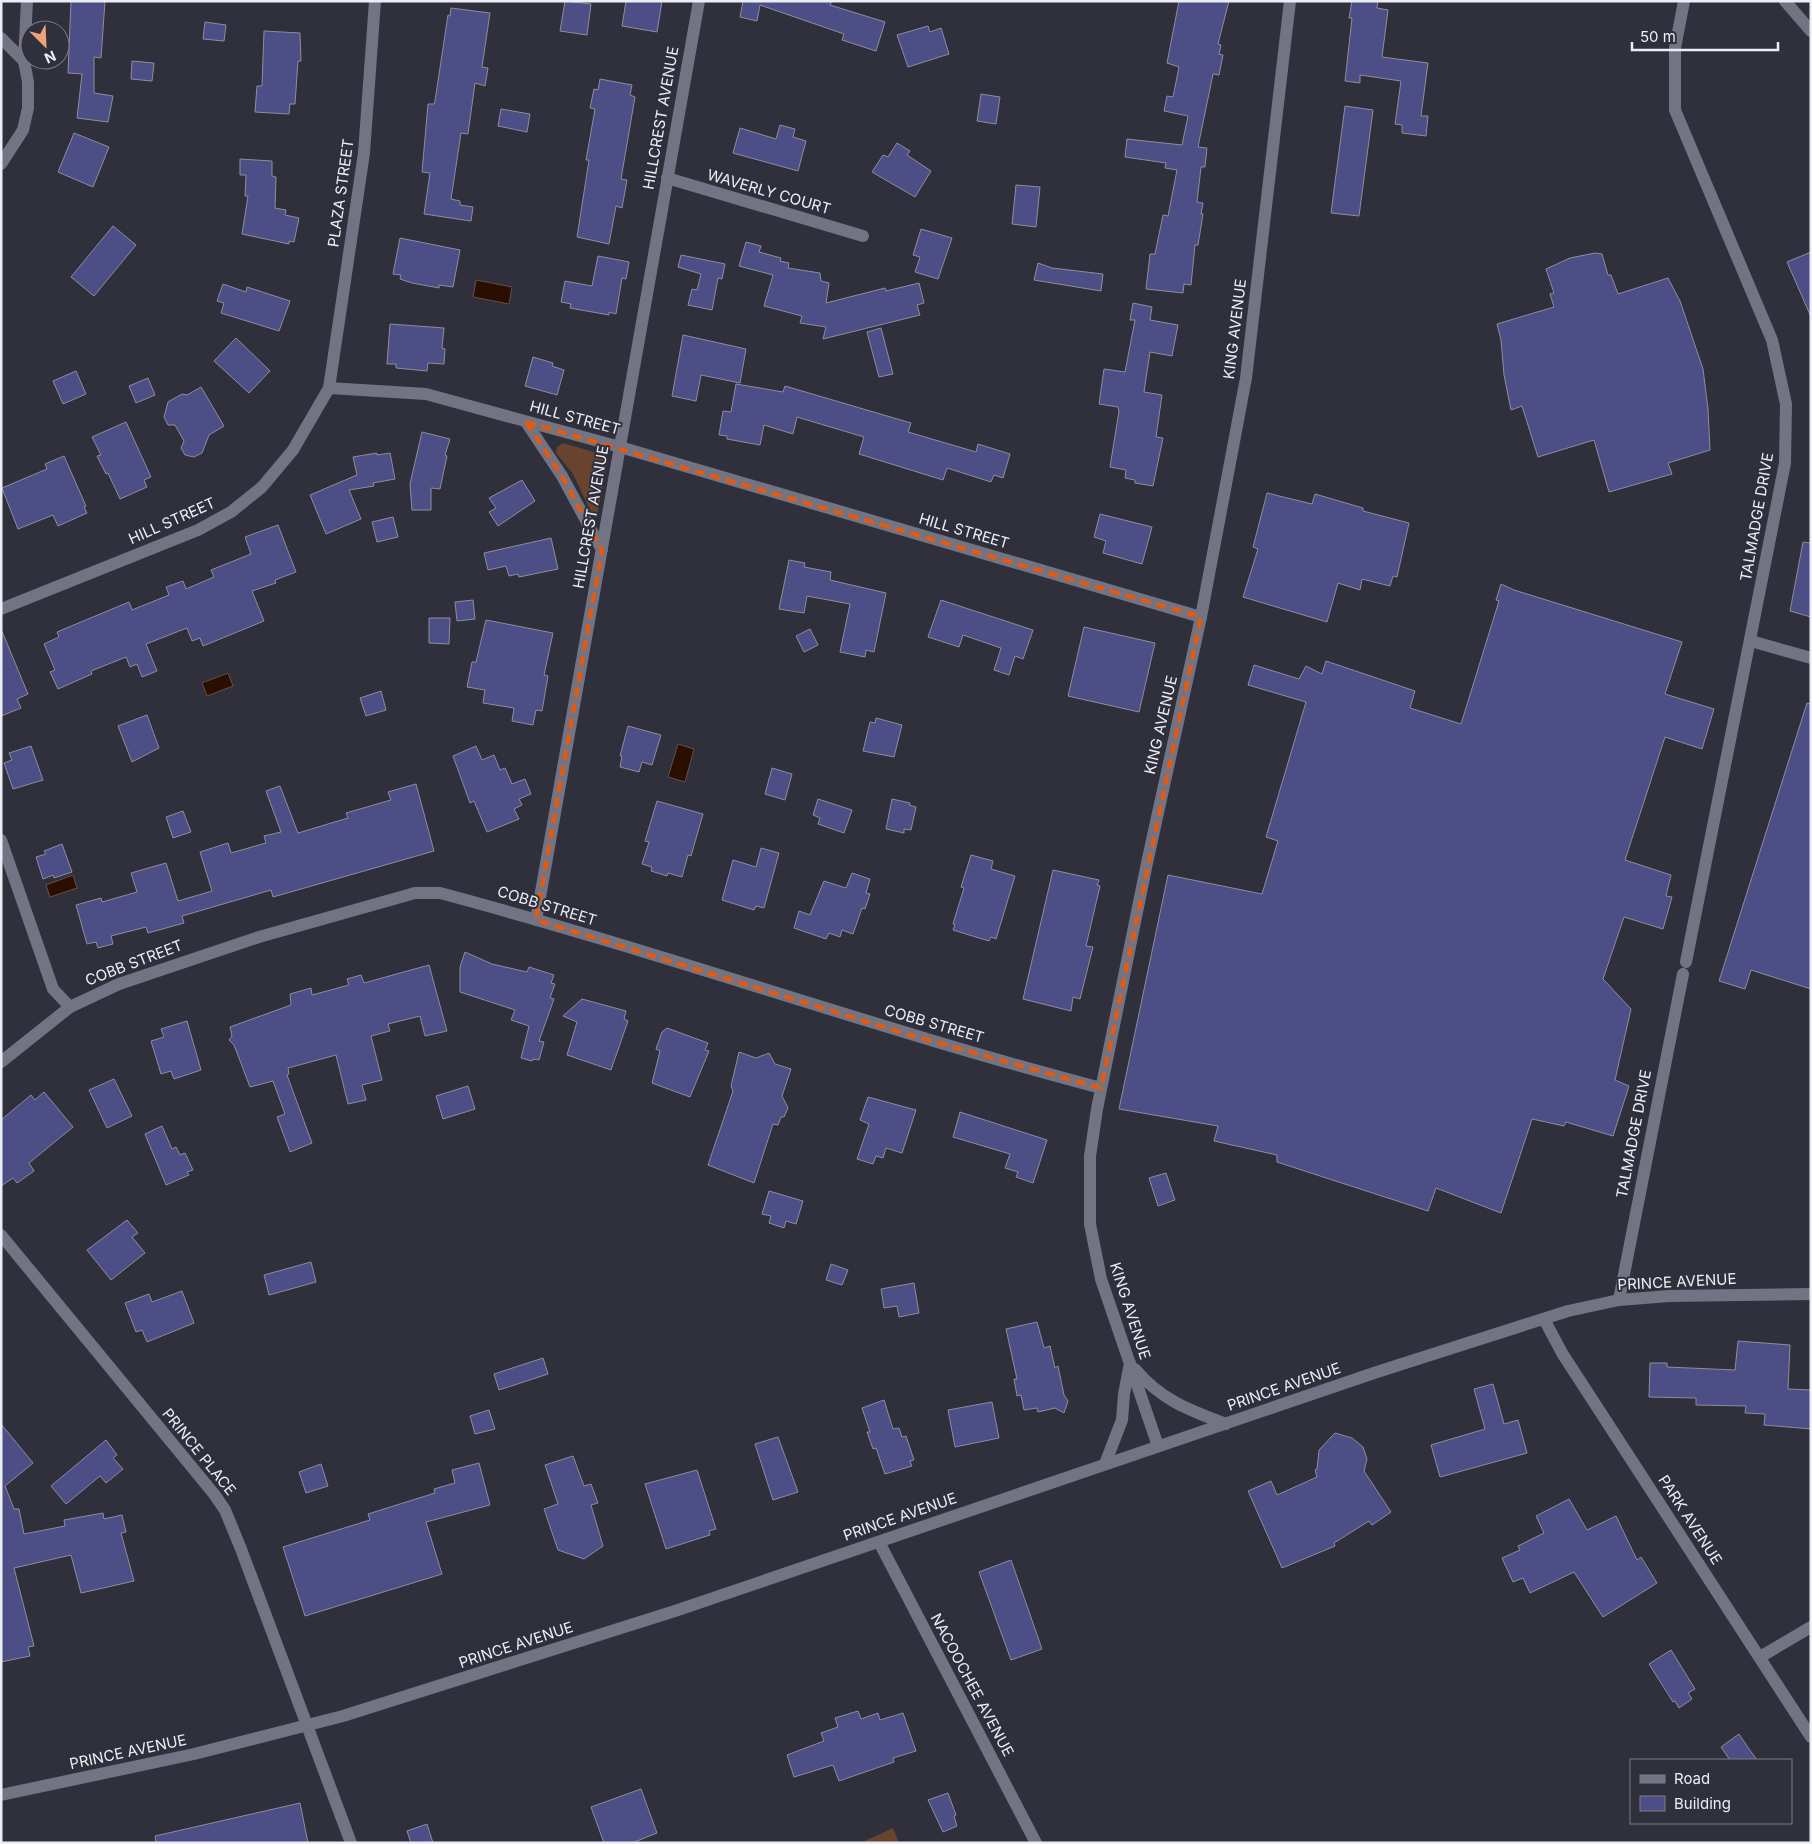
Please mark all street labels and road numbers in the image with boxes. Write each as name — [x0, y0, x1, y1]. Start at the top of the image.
street label: HILLCREST AVENUE — [639, 45, 682, 191]
street label: PLAZA STREET — [324, 138, 358, 248]
street label: WAVERLY COURT — [705, 165, 833, 218]
street label: KING AVENUE — [1219, 278, 1250, 380]
street label: HILL STREET — [528, 396, 623, 439]
street label: HILLCREST AVENUE — [569, 444, 612, 590]
street label: TALMADGE DRIVE — [1736, 451, 1777, 583]
street label: HILL STREET — [125, 493, 218, 548]
street label: HILL STREET — [917, 509, 1011, 552]
street label: KING AVENUE — [1140, 674, 1181, 776]
street label: COBB STREET — [495, 881, 599, 930]
street label: COBB STREET — [82, 935, 185, 990]
street label: COBB STREET — [882, 1000, 986, 1047]
street label: TALMADGE DRIVE — [1612, 1068, 1655, 1200]
street label: KING AVENUE — [1106, 1260, 1155, 1362]
street label: PRINCE AVENUE — [1617, 1269, 1737, 1294]
street label: PRINCE AVENUE — [1225, 1358, 1343, 1415]
street label: PRINCE PLACE — [158, 1404, 240, 1499]
street label: PARK AVENUE — [1654, 1471, 1726, 1568]
street label: PRINCE AVENUE — [841, 1488, 959, 1545]
street label: NACOOCHEE AVENUE — [927, 1610, 1018, 1760]
street label: PRINCE AVENUE — [456, 1617, 575, 1672]
street label: PRINCE AVENUE — [68, 1730, 188, 1773]

